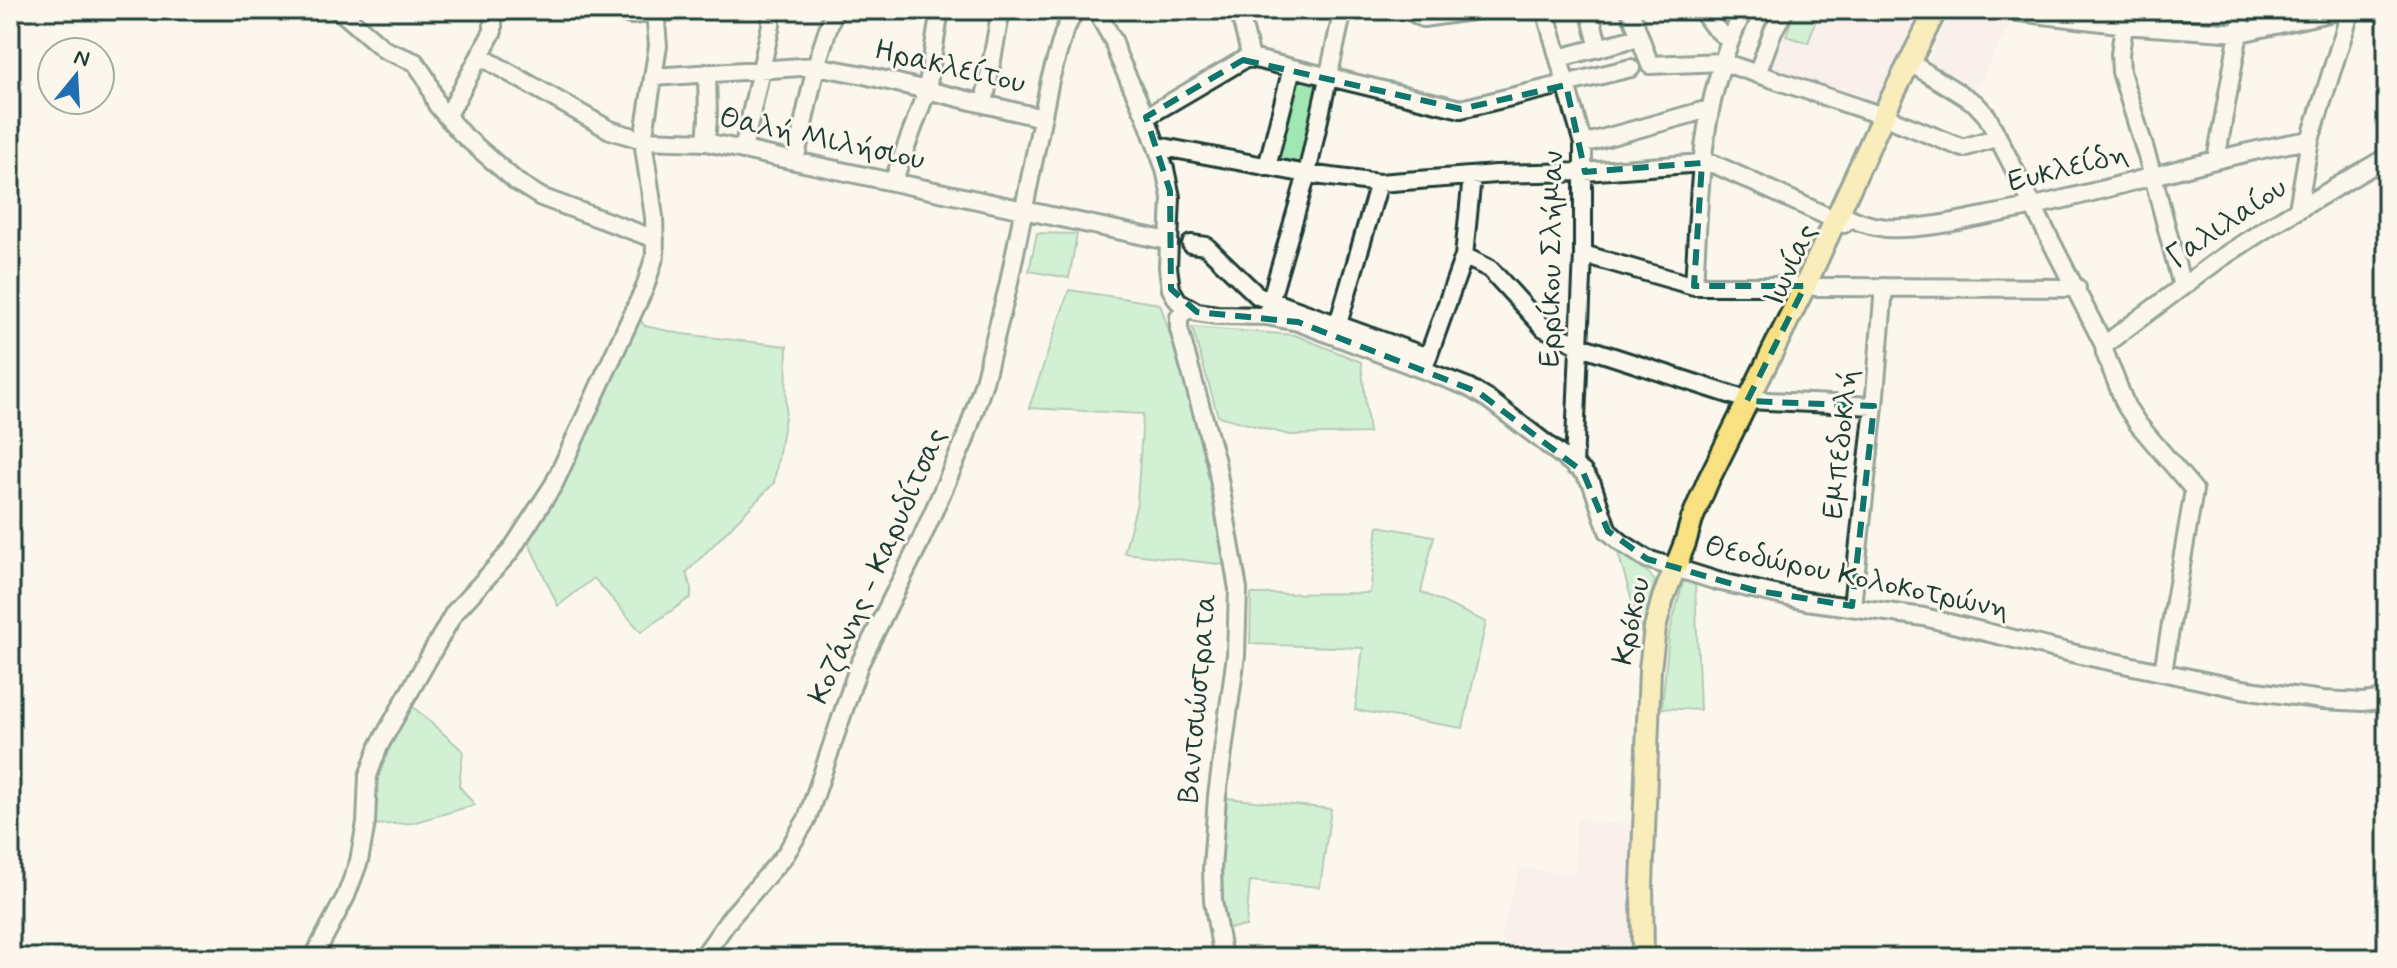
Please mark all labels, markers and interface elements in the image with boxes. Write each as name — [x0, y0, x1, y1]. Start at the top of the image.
street label: Ηρακλείτου — [871, 31, 1029, 103]
north arrow — [36, 36, 116, 116]
text: N — [70, 43, 93, 74]
street label: Θαλή Μιλήσιου — [716, 98, 928, 180]
street label: Ευκλείδη — [2004, 134, 2132, 202]
street label: Ερρίκου Σλήμαν — [1531, 150, 1573, 368]
street label: Γαλιλαίου — [2159, 169, 2295, 277]
street label: Ιωνίας — [1755, 217, 1827, 313]
street label: Εμπεδοκλή — [1814, 367, 1868, 521]
street label: Κοζάνης - Καρυδίτσας — [800, 422, 956, 710]
street label: Θεοδώρου Κολοκοτρώνη — [1701, 527, 2013, 629]
street label: Κρόκου — [1604, 573, 1660, 669]
street label: Βαντσιώστρατα — [1169, 592, 1227, 804]

